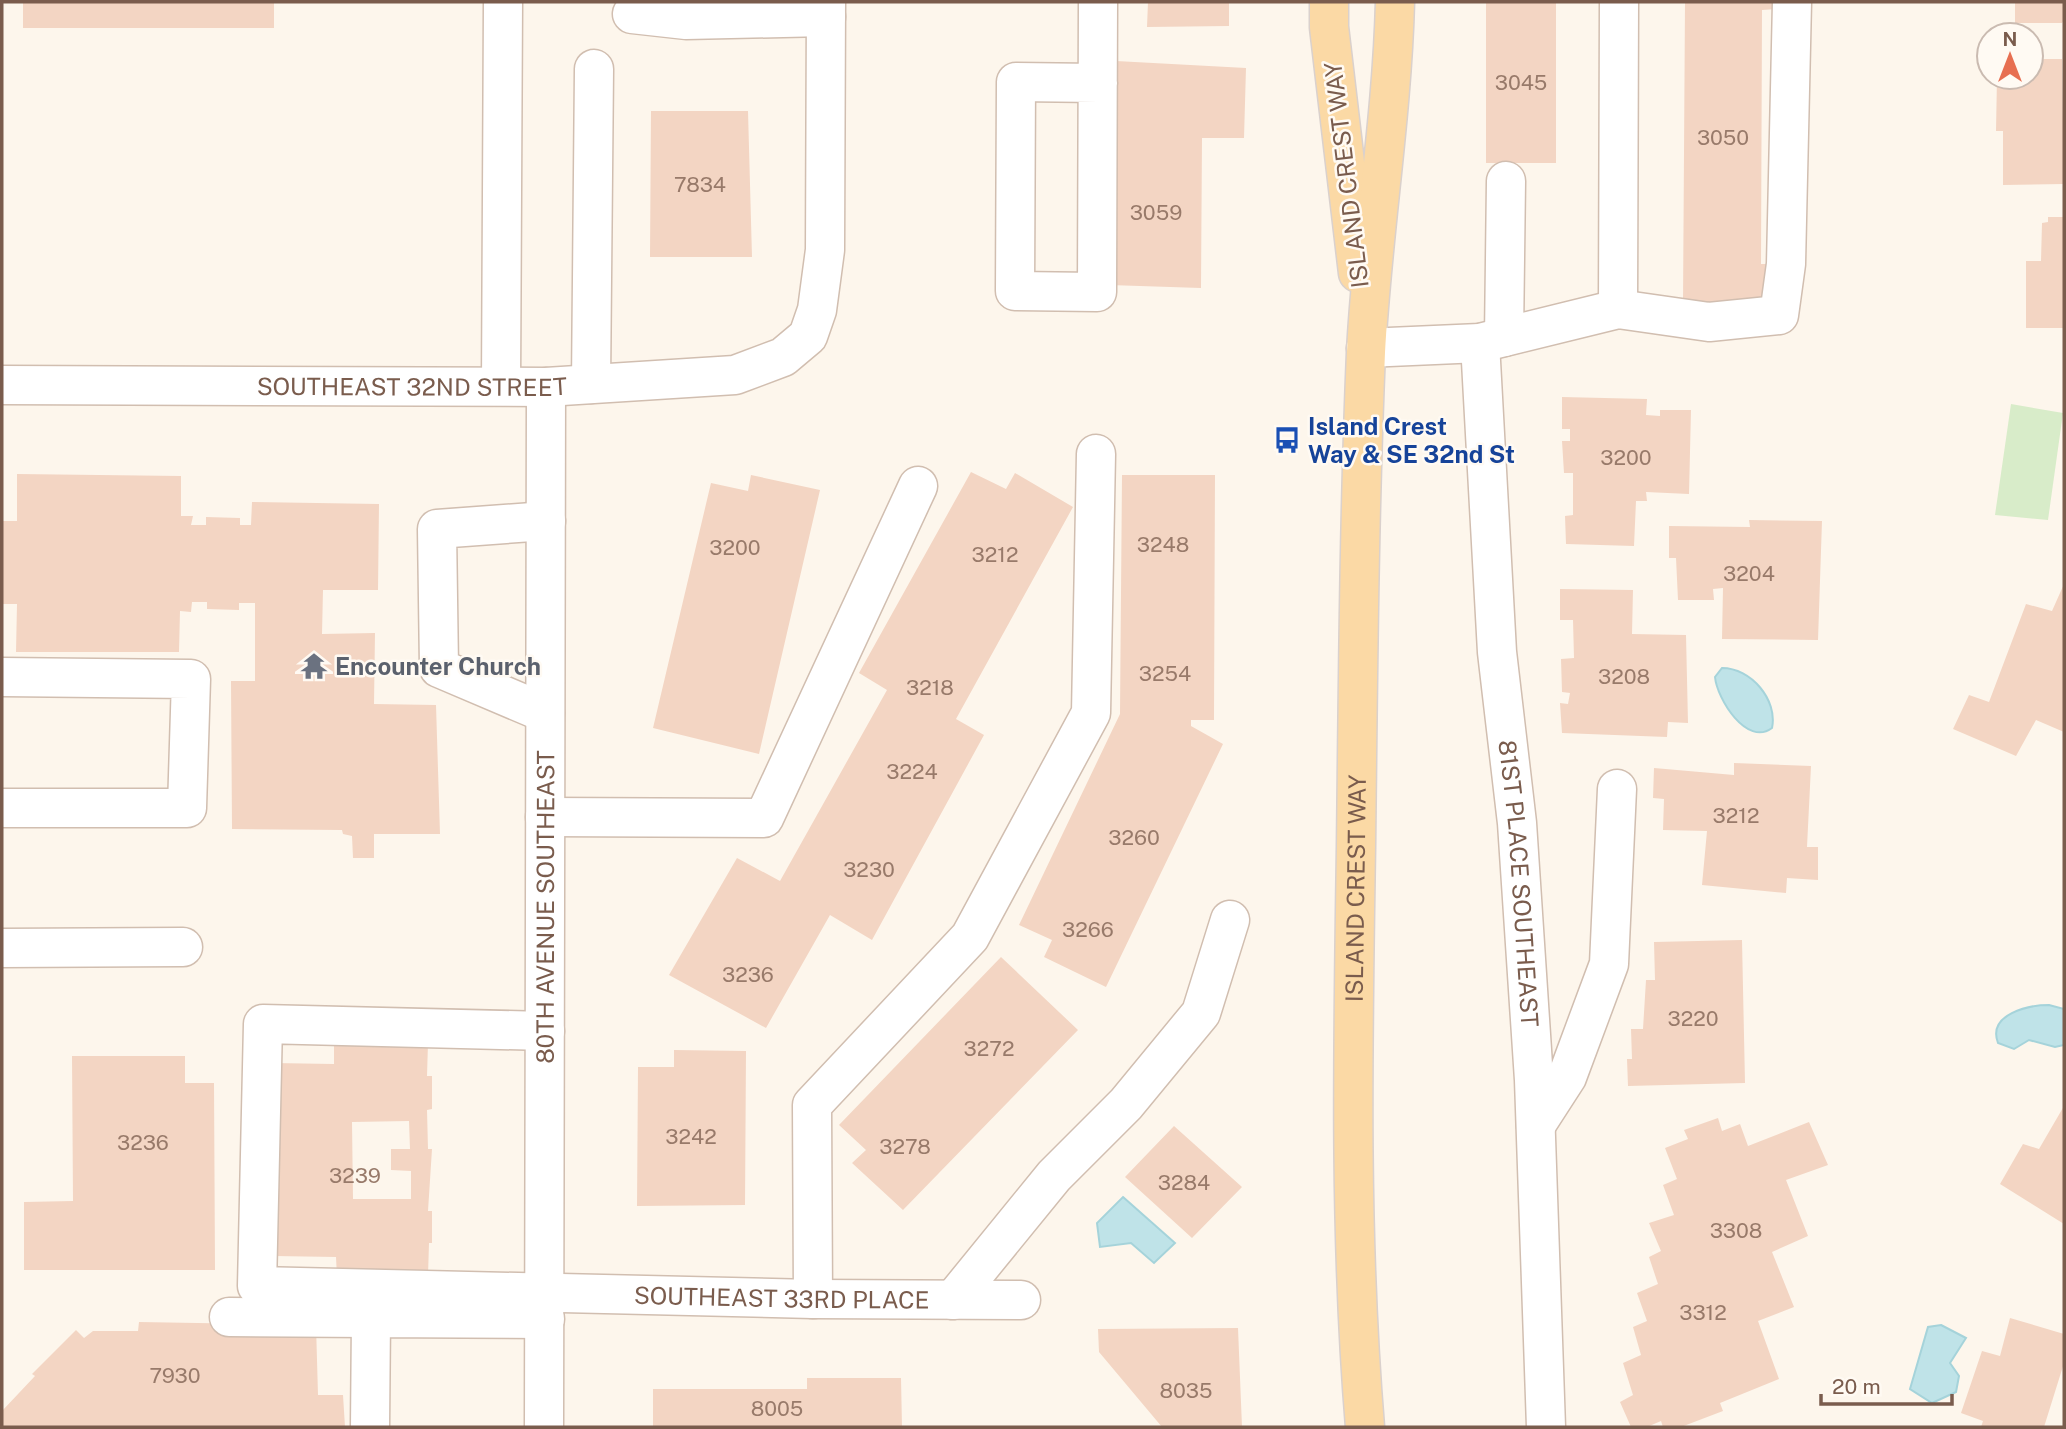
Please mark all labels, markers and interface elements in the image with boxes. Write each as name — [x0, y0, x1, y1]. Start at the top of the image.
north arrow — [1975, 21, 2045, 91]
text: N — [2003, 28, 2017, 50]
street label: ISLAND CREST WAY — [1318, 60, 1374, 290]
house number: 3045 — [1495, 70, 1547, 95]
house number: 3050 — [1697, 125, 1749, 150]
house number: 7834 — [674, 172, 726, 197]
house number: 3059 — [1130, 200, 1182, 225]
street label: SOUTHEAST 32ND STREET — [257, 372, 568, 401]
place label: Island Crest Way & SE 32nd St — [1308, 412, 1515, 468]
bus stop icon: Island Crest Way & SE 32nd St — [1272, 425, 1302, 455]
house number: 3200 — [1600, 445, 1652, 470]
house number: 3248 — [1137, 532, 1189, 557]
house number: 3200 — [709, 535, 761, 560]
house number: 3212 — [972, 542, 1018, 567]
house number: 3204 — [1723, 561, 1775, 586]
temple icon: Encounter Church — [299, 651, 329, 681]
place label: Encounter Church — [335, 652, 541, 680]
house number: 3254 — [1139, 661, 1191, 686]
house number: 3208 — [1598, 664, 1650, 689]
house number: 3218 — [906, 675, 954, 700]
street label: 81ST PLACE SOUTHEAST — [1493, 738, 1544, 1028]
street label: 80TH AVENUE SOUTHEAST — [531, 750, 559, 1064]
house number: 3224 — [886, 759, 938, 784]
street label: ISLAND CREST WAY — [1340, 774, 1371, 1002]
house number: 3212 — [1713, 803, 1759, 828]
house number: 3260 — [1108, 825, 1160, 850]
house number: 3230 — [843, 857, 895, 882]
house number: 3266 — [1062, 917, 1114, 942]
house number: 3236 — [722, 962, 774, 987]
house number: 3220 — [1667, 1006, 1719, 1031]
house number: 3272 — [963, 1036, 1015, 1061]
house number: 3242 — [665, 1124, 717, 1149]
house number: 3236 — [117, 1130, 169, 1155]
house number: 3278 — [879, 1134, 931, 1159]
house number: 3239 — [329, 1163, 381, 1188]
house number: 3284 — [1158, 1170, 1210, 1195]
house number: 3308 — [1710, 1218, 1762, 1243]
street label: SOUTHEAST 33RD PLACE — [634, 1281, 930, 1314]
house number: 3312 — [1679, 1300, 1727, 1325]
scale bar — [1821, 1362, 1952, 1406]
house number: 7930 — [149, 1363, 201, 1388]
text: 20 m — [1832, 1374, 1881, 1399]
house number: 8035 — [1160, 1378, 1212, 1403]
house number: 8005 — [751, 1396, 803, 1421]

